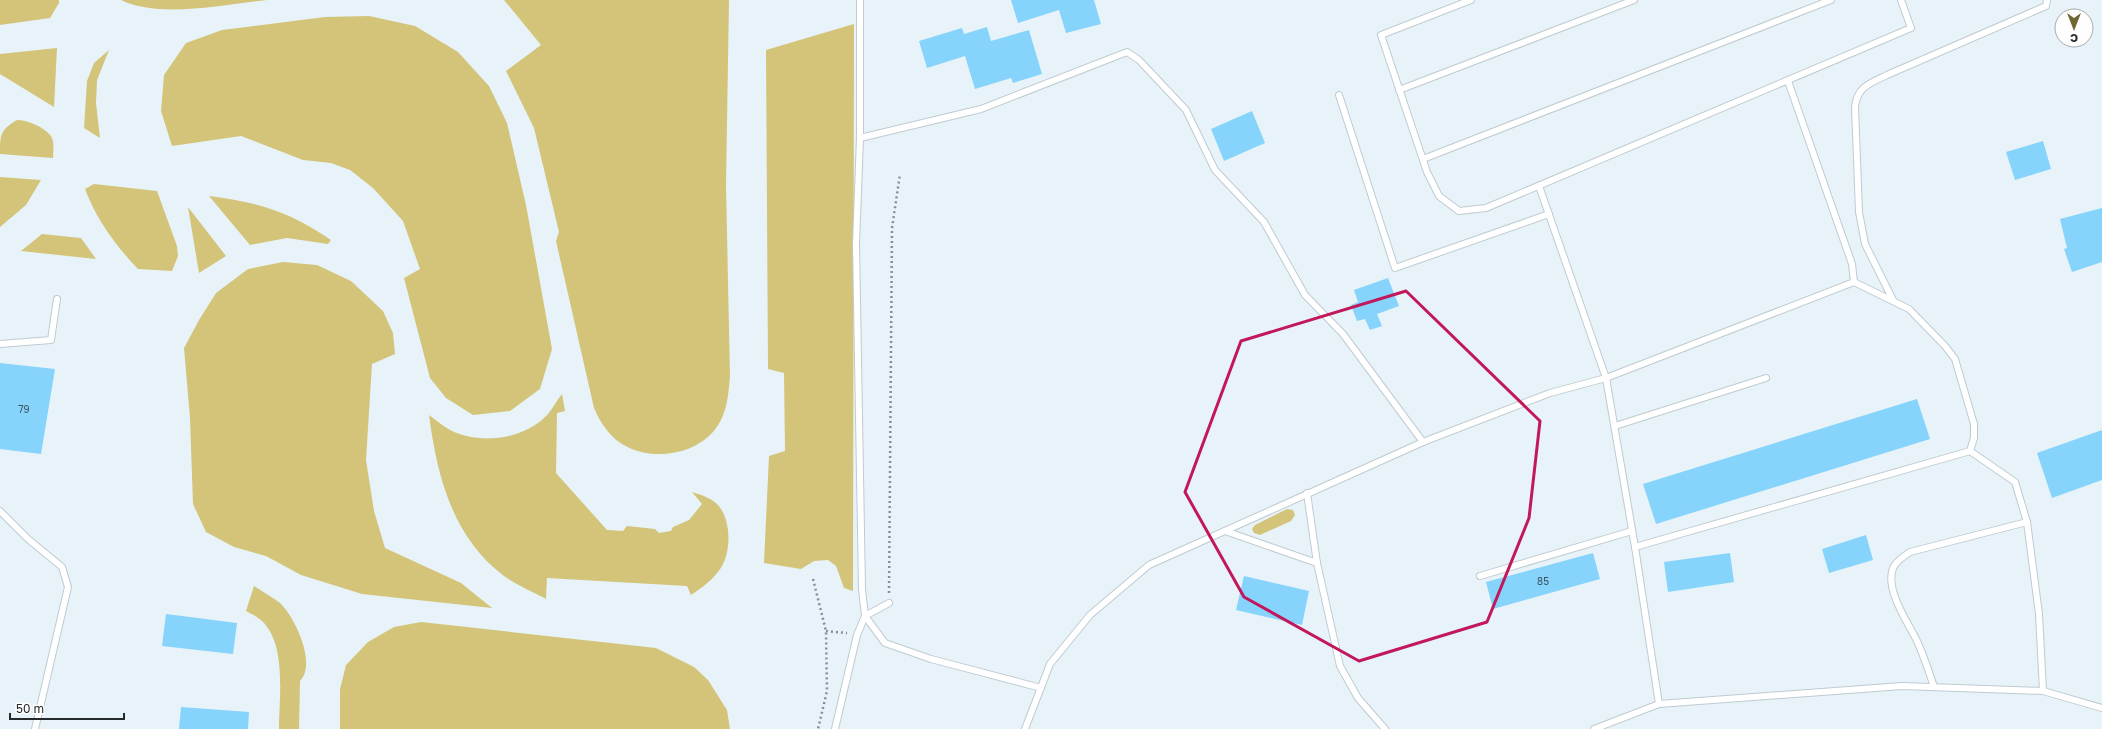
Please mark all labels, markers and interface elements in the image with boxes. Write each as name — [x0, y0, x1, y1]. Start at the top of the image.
north arrow — [2054, 8, 2094, 48]
text: С — [2070, 32, 2078, 45]
house number: 79 — [18, 403, 30, 415]
house number: 85 — [1537, 575, 1549, 587]
scale bar — [10, 695, 124, 721]
text: 50 m — [16, 701, 44, 716]

